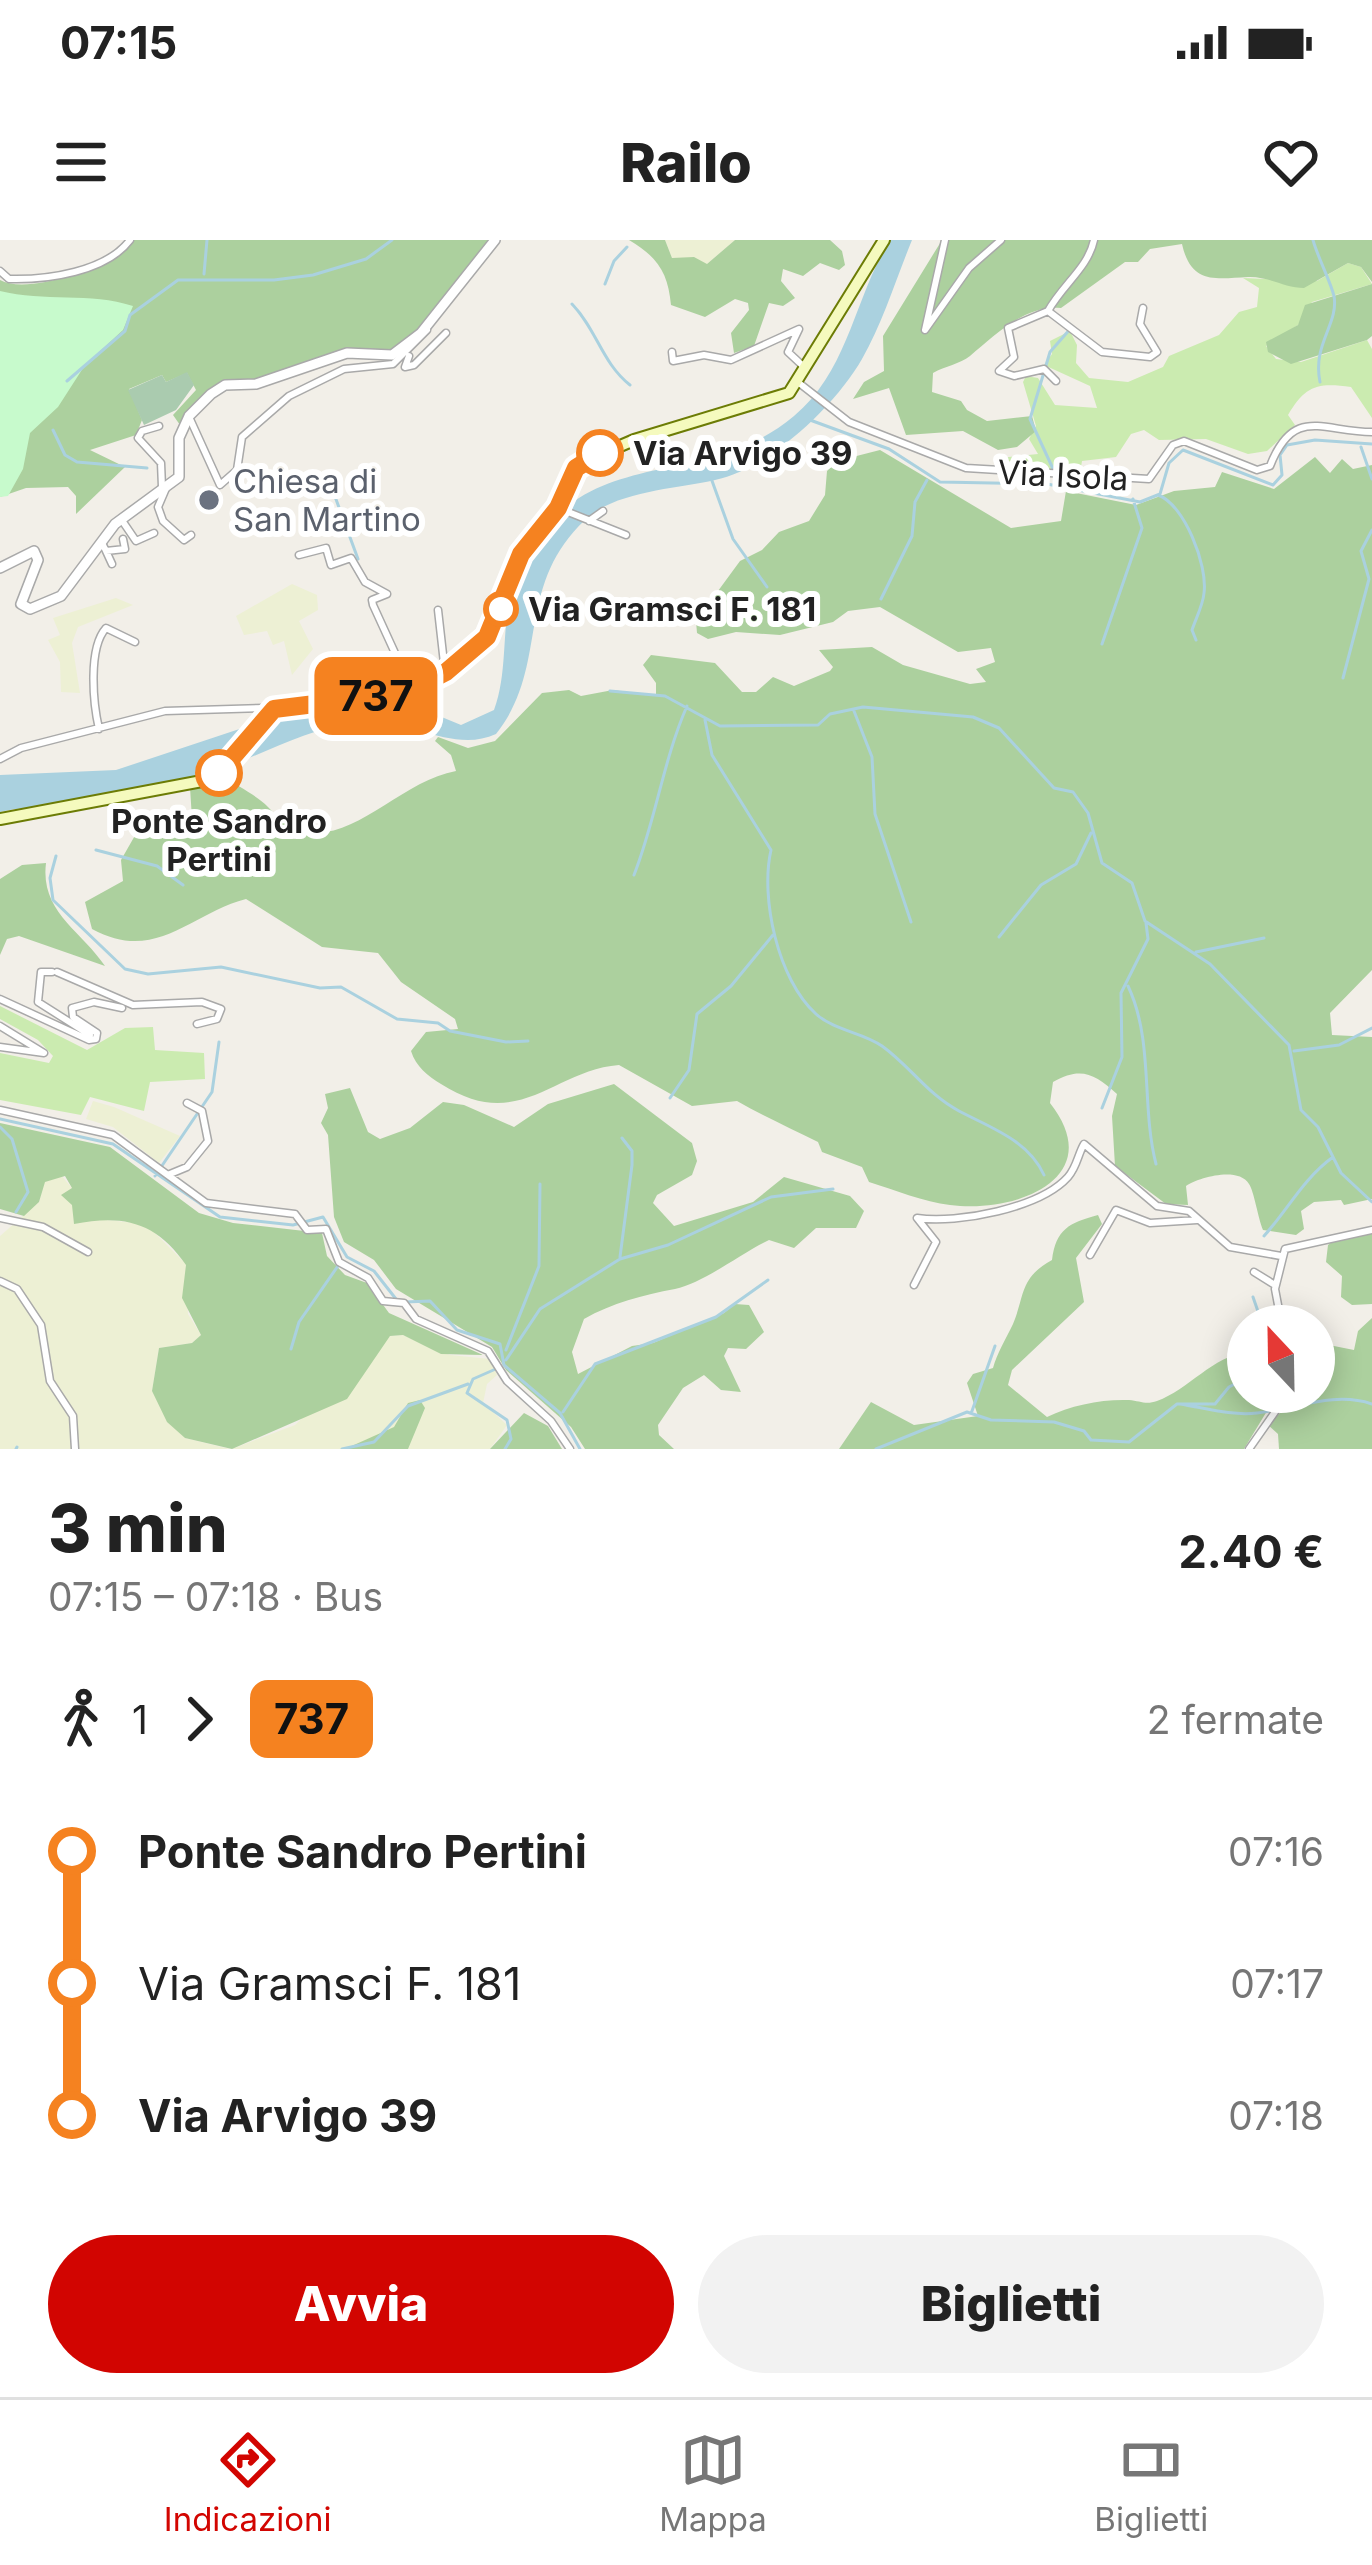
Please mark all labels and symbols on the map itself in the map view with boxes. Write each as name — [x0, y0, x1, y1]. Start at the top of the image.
marker: Via Arvigo 39 — [578, 431, 622, 475]
place label: Via Arvigo 39 — [633, 433, 853, 473]
street label: Via Isola — [996, 452, 1130, 498]
place label: Chiesa di San Martino — [233, 461, 421, 539]
marker: Chiesa di San Martino — [196, 487, 222, 513]
place label: Via Gramsci F. 181 — [528, 589, 816, 629]
marker: Via Gramsci F. 181 — [485, 593, 517, 625]
line badge: 737 — [307, 657, 445, 735]
marker: Ponte Sandro Pertini — [197, 751, 241, 795]
place label: Ponte Sandro Pertini — [111, 801, 327, 879]
north arrow — [1227, 1305, 1335, 1413]

